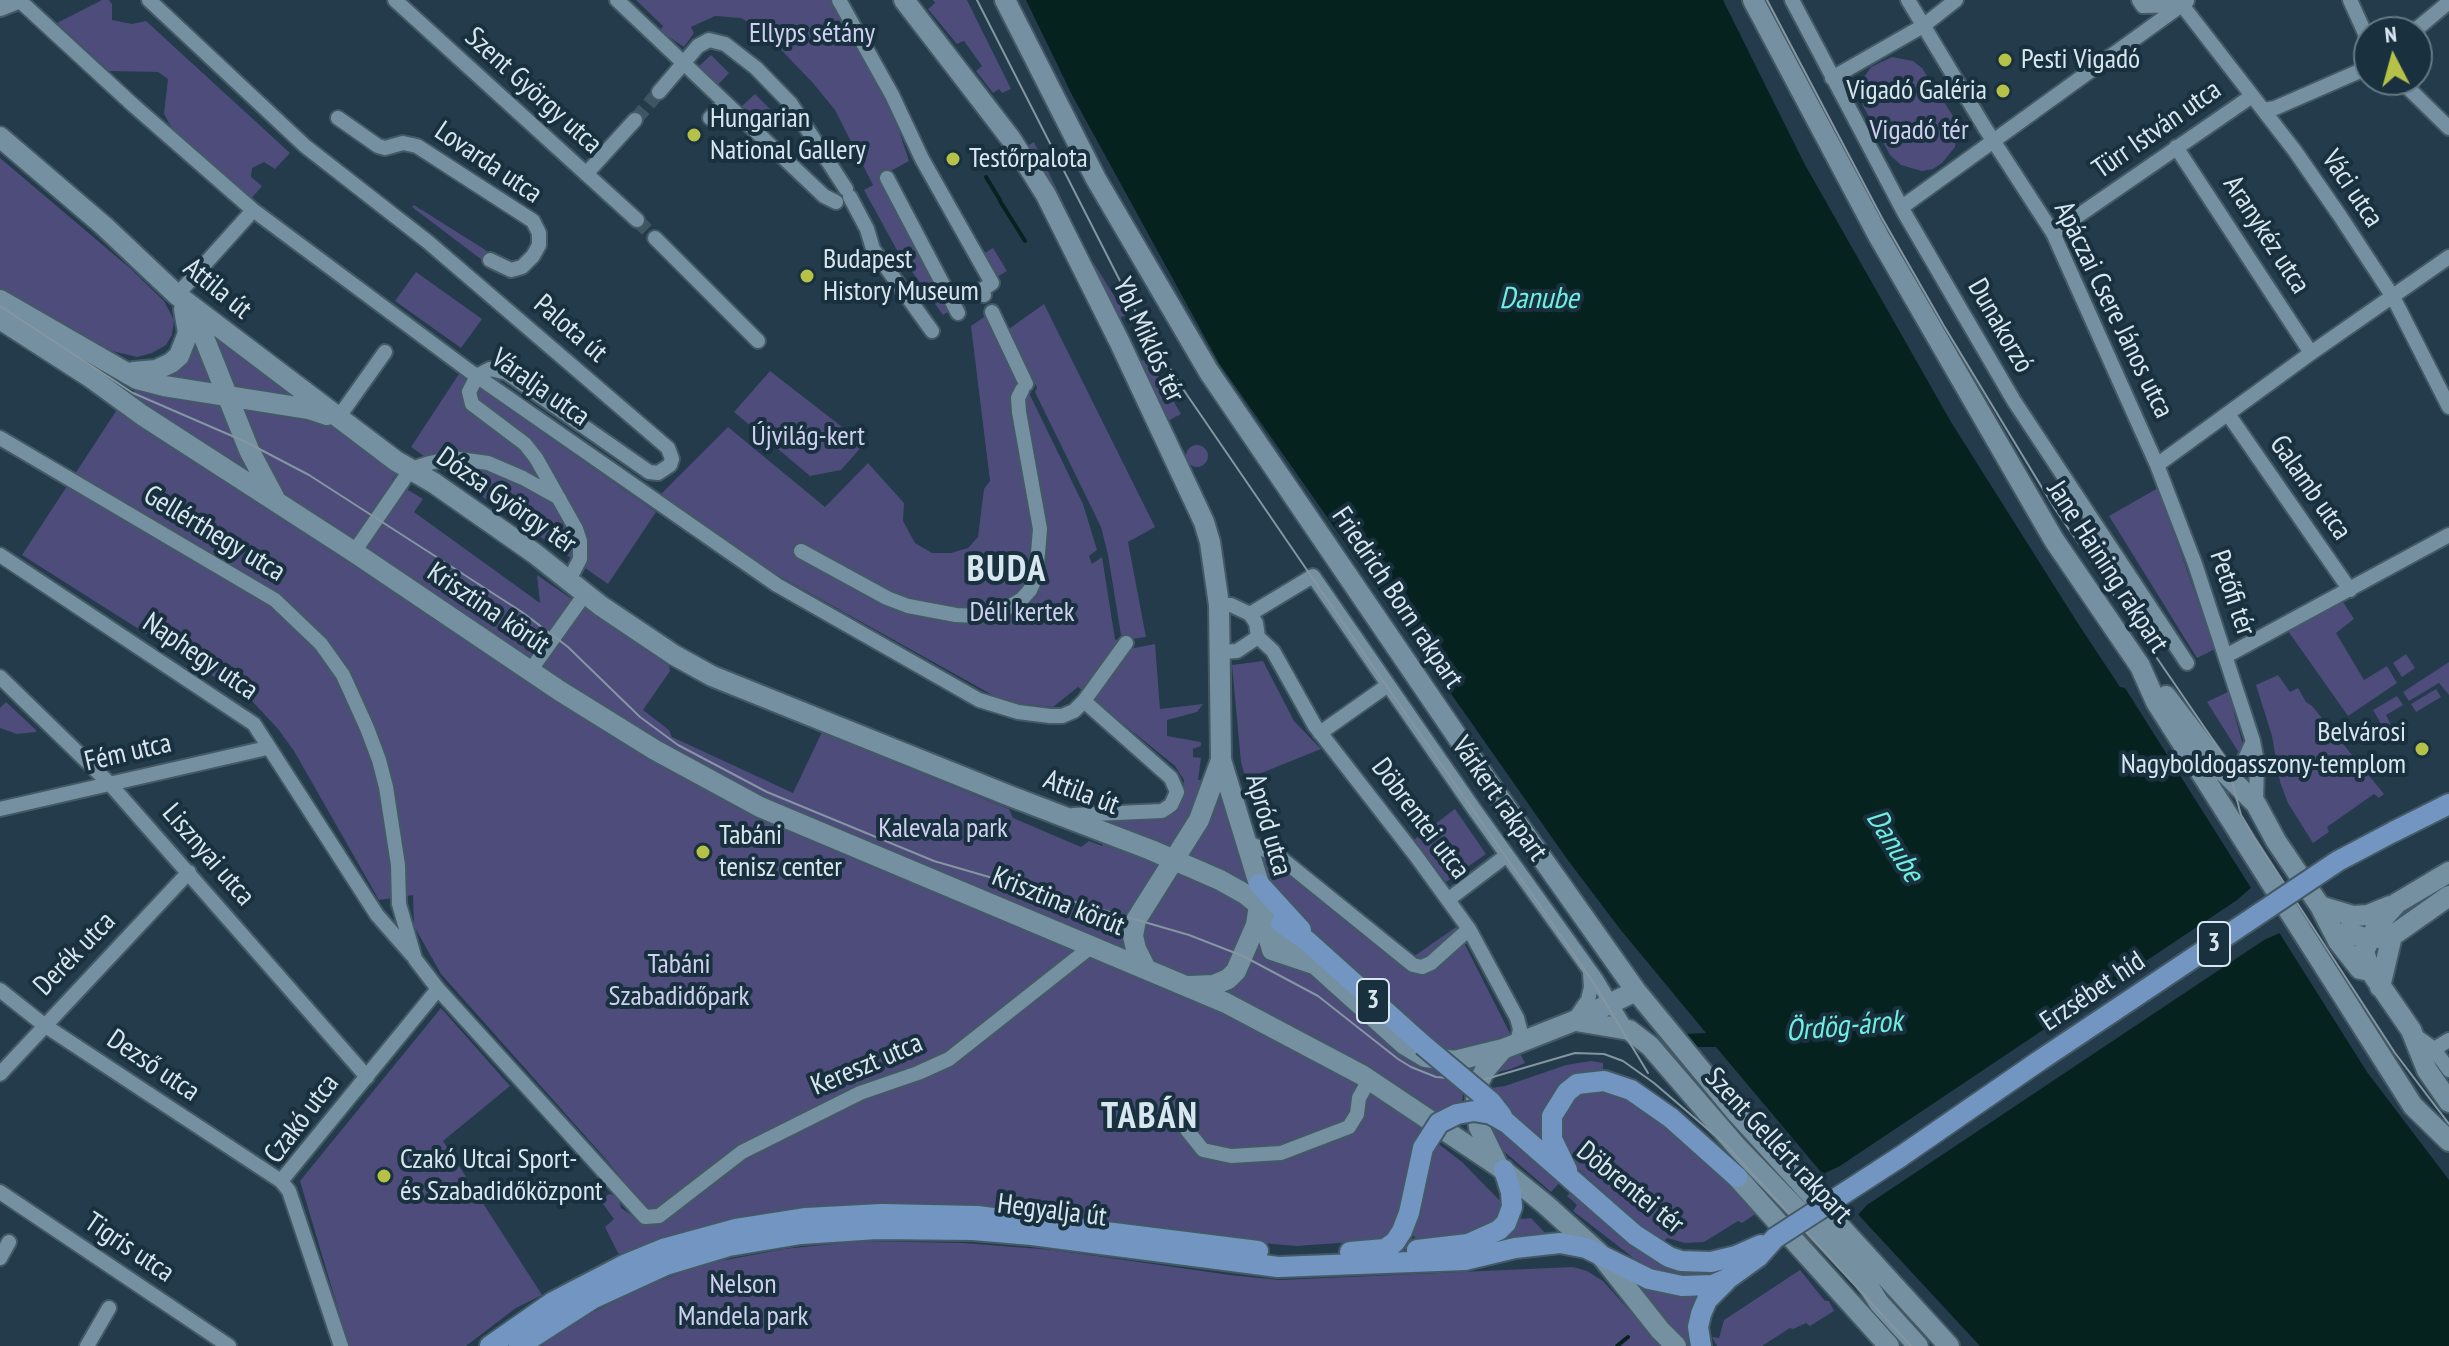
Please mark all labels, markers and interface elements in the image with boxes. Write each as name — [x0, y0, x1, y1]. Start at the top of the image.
north arrow — [2353, 16, 2433, 96]
park label: Ellyps sétány — [749, 17, 875, 51]
text: N — [2383, 20, 2398, 49]
street label: Szent György utca — [458, 21, 608, 161]
place label: Pesti Vigadó — [2021, 43, 2140, 77]
marker: Pesti Vigadó — [1996, 51, 2014, 69]
place label: Vigadó Galéria — [1846, 74, 1987, 108]
street label: Türr István utca — [2086, 74, 2228, 186]
marker: Vigadó Galéria — [1994, 82, 2012, 100]
place label: Hungarian National Gallery — [710, 102, 866, 168]
park label: Vigadó tér — [1869, 114, 1969, 148]
street label: Lovarda utca — [428, 115, 548, 211]
marker: Hungarian National Gallery — [685, 126, 703, 144]
place label: Testőrpalota — [969, 142, 1088, 176]
street label: Váci utca — [2314, 144, 2390, 234]
marker: Testőrpalota — [944, 150, 962, 168]
street label: Aranykéz utca — [2216, 170, 2316, 300]
street label: Apáczai Csere János utca — [2046, 196, 2180, 424]
place label: Budapest History Museum — [823, 243, 979, 309]
street label: Attila út — [176, 251, 258, 327]
marker: Budapest History Museum — [798, 267, 816, 285]
street label: Ybl Miklós tér — [1105, 273, 1191, 407]
street label: Dunakorzó — [1960, 273, 2040, 379]
water label: Danube — [1499, 281, 1579, 317]
street label: Palota út — [526, 288, 614, 370]
street label: Váralja utca — [484, 342, 596, 434]
park label: Újvilág-kert — [751, 420, 865, 454]
street label: Galamb utca — [2262, 429, 2358, 547]
street label: Dózsa György tér — [430, 441, 582, 561]
street label: Jane Haining rakpart — [2039, 475, 2175, 659]
street label: Gellérthegy utca — [137, 479, 291, 589]
street label: Friedrich Born rakpart — [1324, 501, 1470, 695]
street label: Petőfi tér — [2202, 546, 2262, 640]
district label: BUDA — [967, 549, 1047, 593]
street label: Krisztina körút — [421, 556, 555, 662]
park label: Déli kertek — [969, 596, 1075, 630]
street label: Naphegy utca — [136, 606, 264, 708]
place label: Belvárosi Nagyboldogasszony-templom — [2121, 716, 2406, 782]
street label: Fém utca — [81, 727, 175, 779]
street label: Várkert rakpart — [1444, 730, 1554, 868]
marker: Belvárosi Nagyboldogasszony-templom — [2413, 740, 2431, 758]
street label: Döbrentei utca — [1364, 752, 1476, 886]
street label: Attila út — [1039, 763, 1123, 823]
street label: Apród utca — [1238, 770, 1298, 880]
street label: Lisznyai utca — [155, 797, 261, 913]
water label: Danube — [1858, 803, 1930, 889]
park label: Kalevala park — [878, 812, 1008, 846]
place label: Tabáni tenisz center — [719, 819, 842, 885]
marker: Tabáni tenisz center — [694, 843, 712, 861]
street label: Krisztina körút — [987, 860, 1129, 944]
street label: Derék utca — [27, 905, 123, 1003]
road number: 3 — [2198, 922, 2230, 966]
street label: Erzsébet híd — [2034, 945, 2152, 1039]
park label: Tabáni Szabadidőpark — [609, 948, 749, 1014]
road number: 3 — [1357, 979, 1389, 1023]
water label: Ördög-árok — [1784, 1004, 1904, 1050]
street label: Dezső utca — [100, 1023, 206, 1109]
street label: Kereszt utca — [806, 1027, 928, 1103]
street label: Szent Gellért rakpart — [1697, 1061, 1859, 1231]
street label: Czakó utca — [258, 1068, 346, 1170]
district label: TABÁN — [1101, 1096, 1199, 1140]
street label: Döbrentei tér — [1570, 1135, 1690, 1241]
place label: Czakó Utcai Sport- és Szabadidőközpont — [400, 1143, 603, 1209]
marker: Czakó Utcai Sport- és Szabadidőközpont — [375, 1167, 393, 1185]
street label: Hegyalja út — [996, 1188, 1108, 1234]
street label: Tigris utca — [78, 1206, 180, 1290]
park label: Nelson Mandela park — [678, 1268, 808, 1334]

